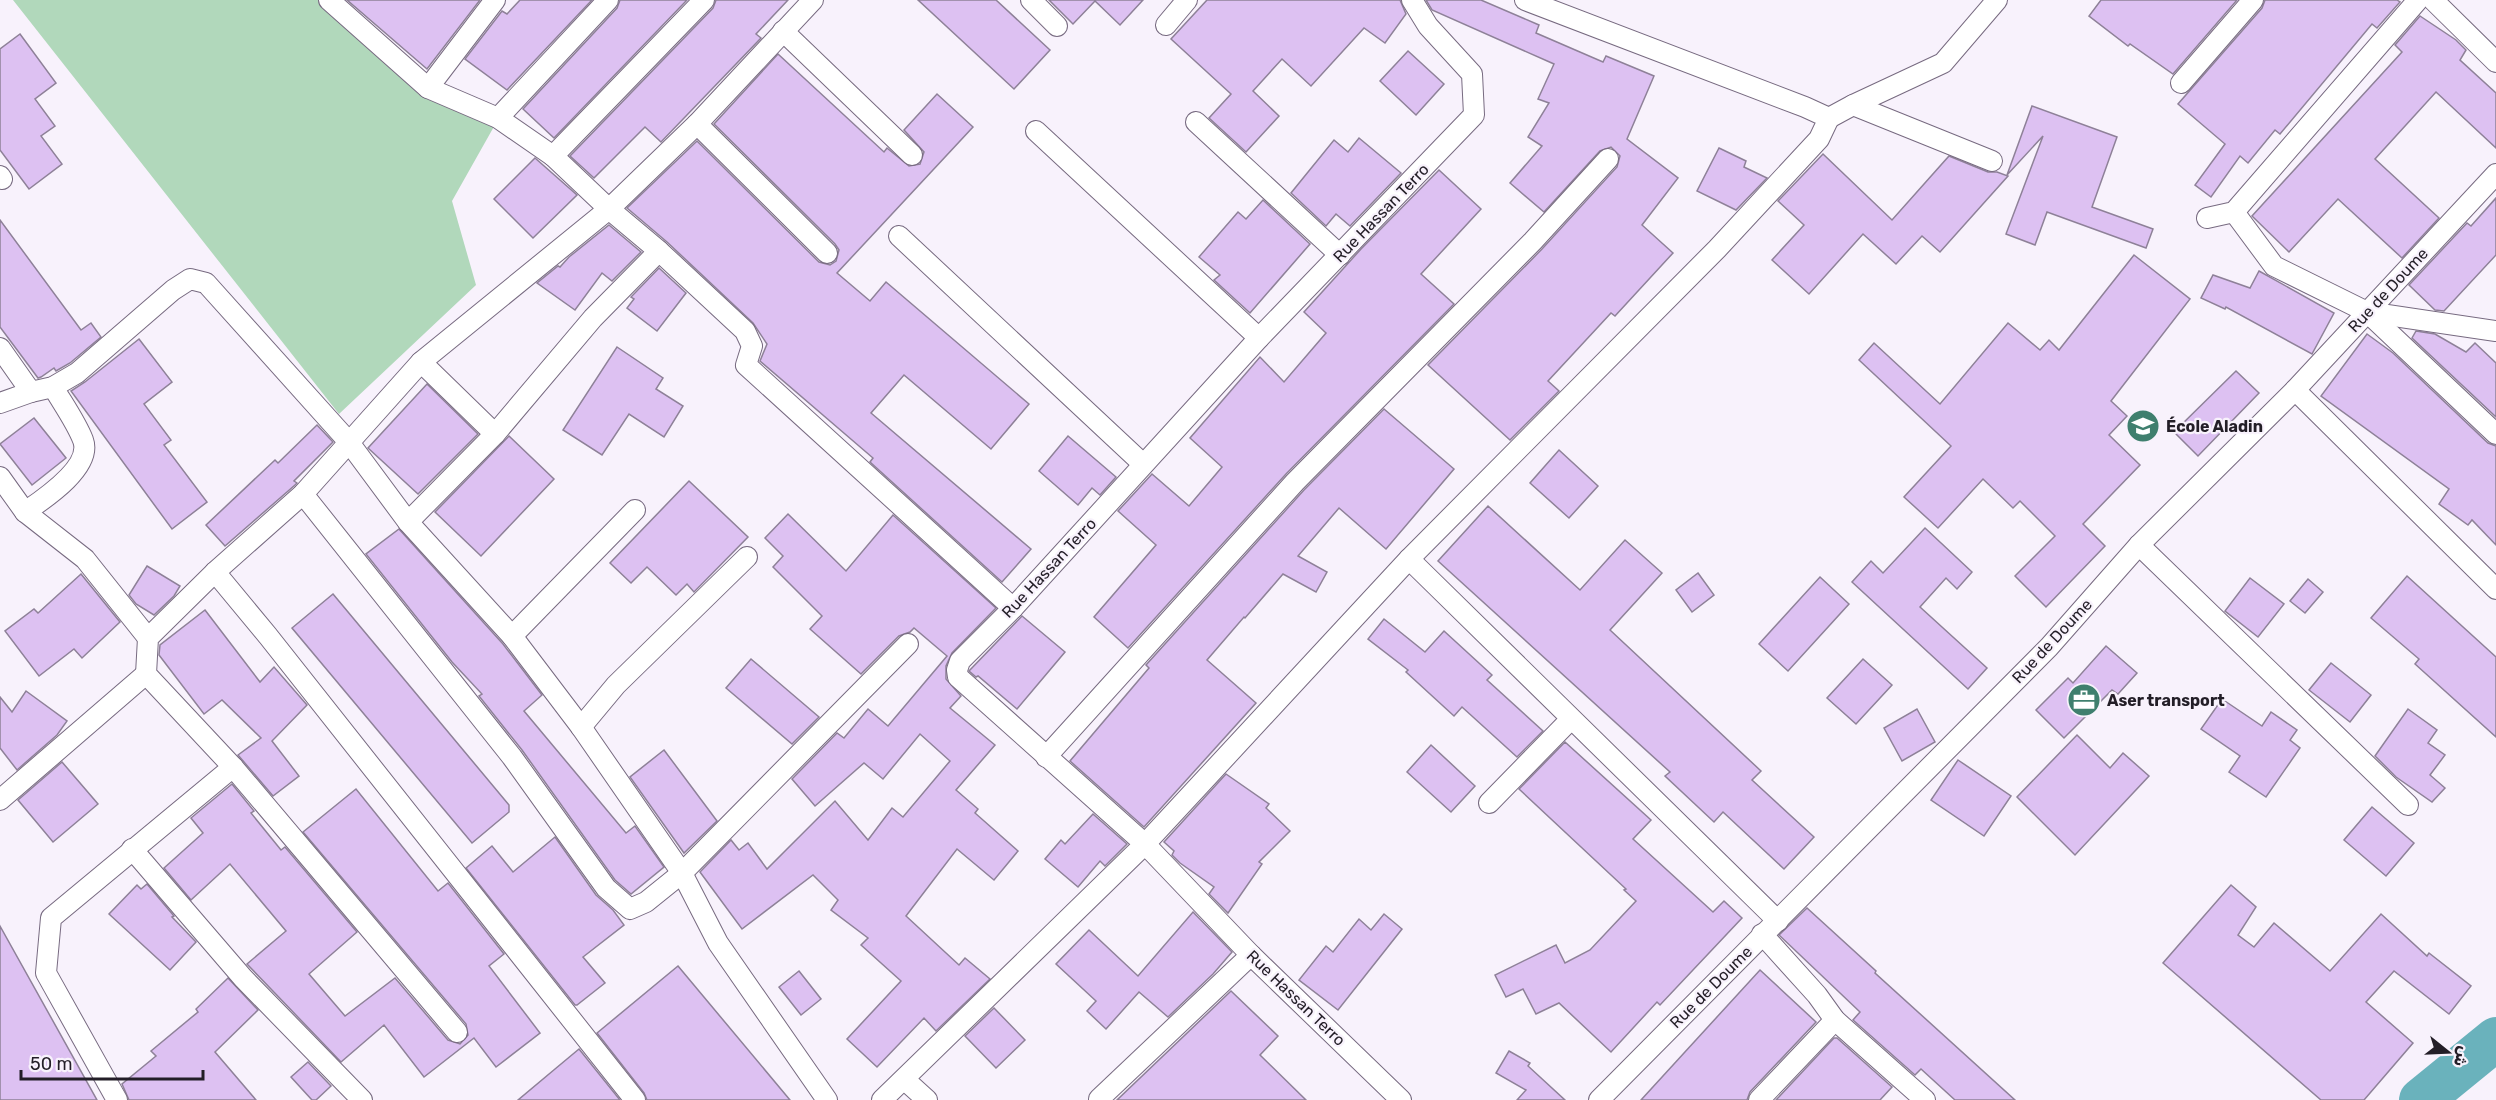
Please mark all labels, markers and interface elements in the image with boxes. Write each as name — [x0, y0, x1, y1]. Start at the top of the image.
street label: Rue Hassan Terro — [1329, 160, 1433, 266]
street label: Rue de Doume — [2344, 244, 2432, 336]
school or university icon: École Aladin — [2125, 408, 2161, 444]
place label: École Aladin — [2166, 416, 2263, 436]
street label: Rue Hassan Terro — [998, 514, 1100, 622]
street label: Rue de Doume — [2008, 595, 2096, 687]
office icon: Aser transport — [2066, 682, 2102, 718]
place label: Aser transport — [2107, 691, 2225, 710]
street label: Rue de Doume — [1666, 942, 1756, 1032]
street label: Rue Hassan Terro — [1243, 946, 1349, 1050]
north arrow — [2418, 1022, 2478, 1082]
scale bar — [21, 1043, 202, 1081]
text: ش — [2450, 1044, 2474, 1069]
text: 50 m — [30, 1053, 73, 1075]

